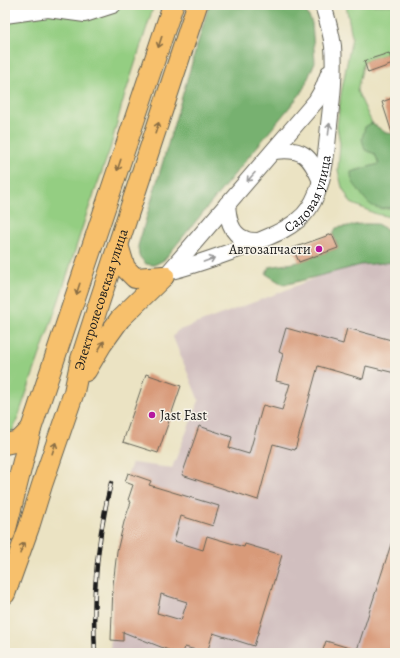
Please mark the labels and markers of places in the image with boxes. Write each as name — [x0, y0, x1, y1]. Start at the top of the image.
place label: Автозапчасти — [228, 240, 311, 259]
marker: Автозапчасти — [314, 244, 324, 254]
place label: Jast Fast — [160, 406, 207, 425]
marker: Jast Fast — [147, 410, 157, 420]

